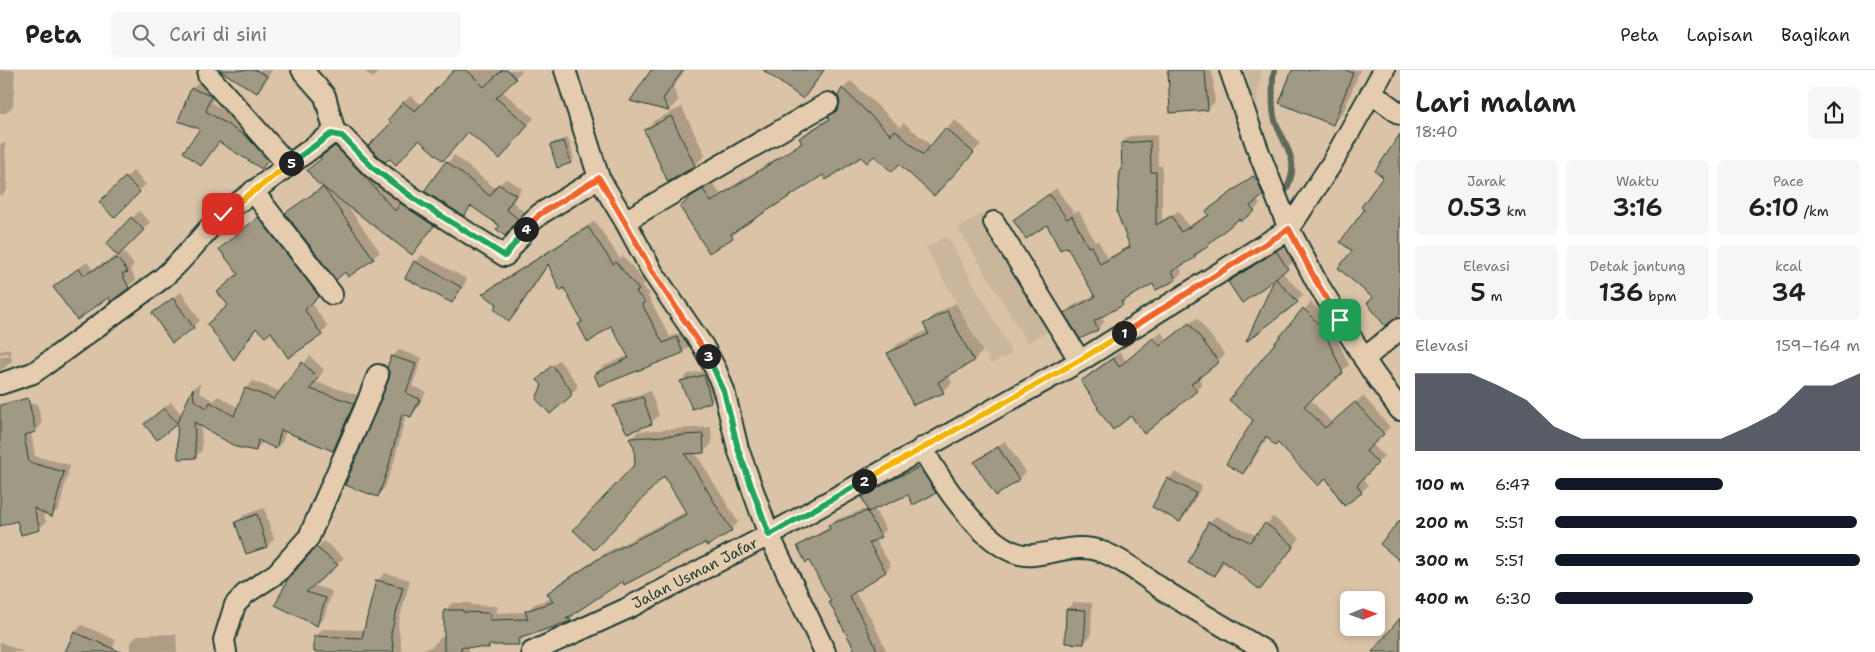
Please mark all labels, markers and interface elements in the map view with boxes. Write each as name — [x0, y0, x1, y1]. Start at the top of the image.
search box — [111, 12, 461, 57]
text: Peta — [25, 19, 81, 51]
icon: search — [129, 21, 157, 49]
text: Cari di sini — [169, 22, 267, 47]
text: Peta — [1620, 23, 1659, 47]
text: Lapisan — [1687, 23, 1753, 47]
text: Bagikan — [1781, 23, 1850, 47]
text: Lari malam — [1415, 83, 1576, 121]
button: share — [1808, 87, 1860, 139]
text: 18:40 — [1415, 121, 1458, 142]
pin: 5 — [278, 150, 304, 176]
text: 5 — [287, 154, 296, 172]
text: Jarak — [1467, 172, 1506, 190]
text: Waktu — [1616, 172, 1659, 190]
text: Pace — [1773, 172, 1804, 190]
text: 0.53 — [1447, 190, 1502, 224]
text: 3:16 — [1612, 190, 1663, 224]
text: 6:10 — [1748, 190, 1799, 224]
pin — [202, 193, 244, 235]
icon: check — [209, 200, 237, 228]
text: km — [1502, 202, 1526, 220]
text: /km — [1799, 202, 1829, 220]
pin: 4 — [514, 216, 538, 242]
text: 4 — [522, 220, 531, 238]
text: Elevasi — [1463, 257, 1510, 275]
text: Detak jantung — [1590, 257, 1685, 275]
text: kcal — [1775, 257, 1802, 275]
text: 5 — [1470, 275, 1486, 309]
text: 136 — [1598, 275, 1644, 309]
text: 34 — [1771, 275, 1806, 309]
text: m — [1486, 287, 1503, 305]
text: bpm — [1644, 287, 1677, 305]
pin — [1319, 299, 1361, 341]
icon: arrive — [1326, 306, 1354, 334]
pin: 1 — [1112, 320, 1136, 346]
text: 1 — [1121, 324, 1128, 342]
text: Elevasi — [1415, 335, 1469, 356]
text: 159–164 m — [1775, 335, 1860, 356]
pin: 3 — [696, 344, 720, 368]
text: 3 — [704, 347, 713, 365]
pin: 2 — [852, 468, 876, 494]
text: 2 — [860, 472, 869, 490]
text: 100 m — [1415, 474, 1464, 495]
text: 6:47 — [1495, 474, 1530, 495]
text: 200 m — [1415, 512, 1468, 533]
text: 5:51 — [1495, 512, 1524, 533]
street label: Jalan Usman Jafar — [629, 533, 761, 613]
text: 300 m — [1415, 550, 1469, 571]
text: 5:51 — [1495, 550, 1524, 571]
text: 400 m — [1415, 588, 1469, 609]
text: 6:30 — [1495, 588, 1531, 609]
north arrow — [1340, 591, 1385, 636]
map controls — [1340, 591, 1385, 636]

